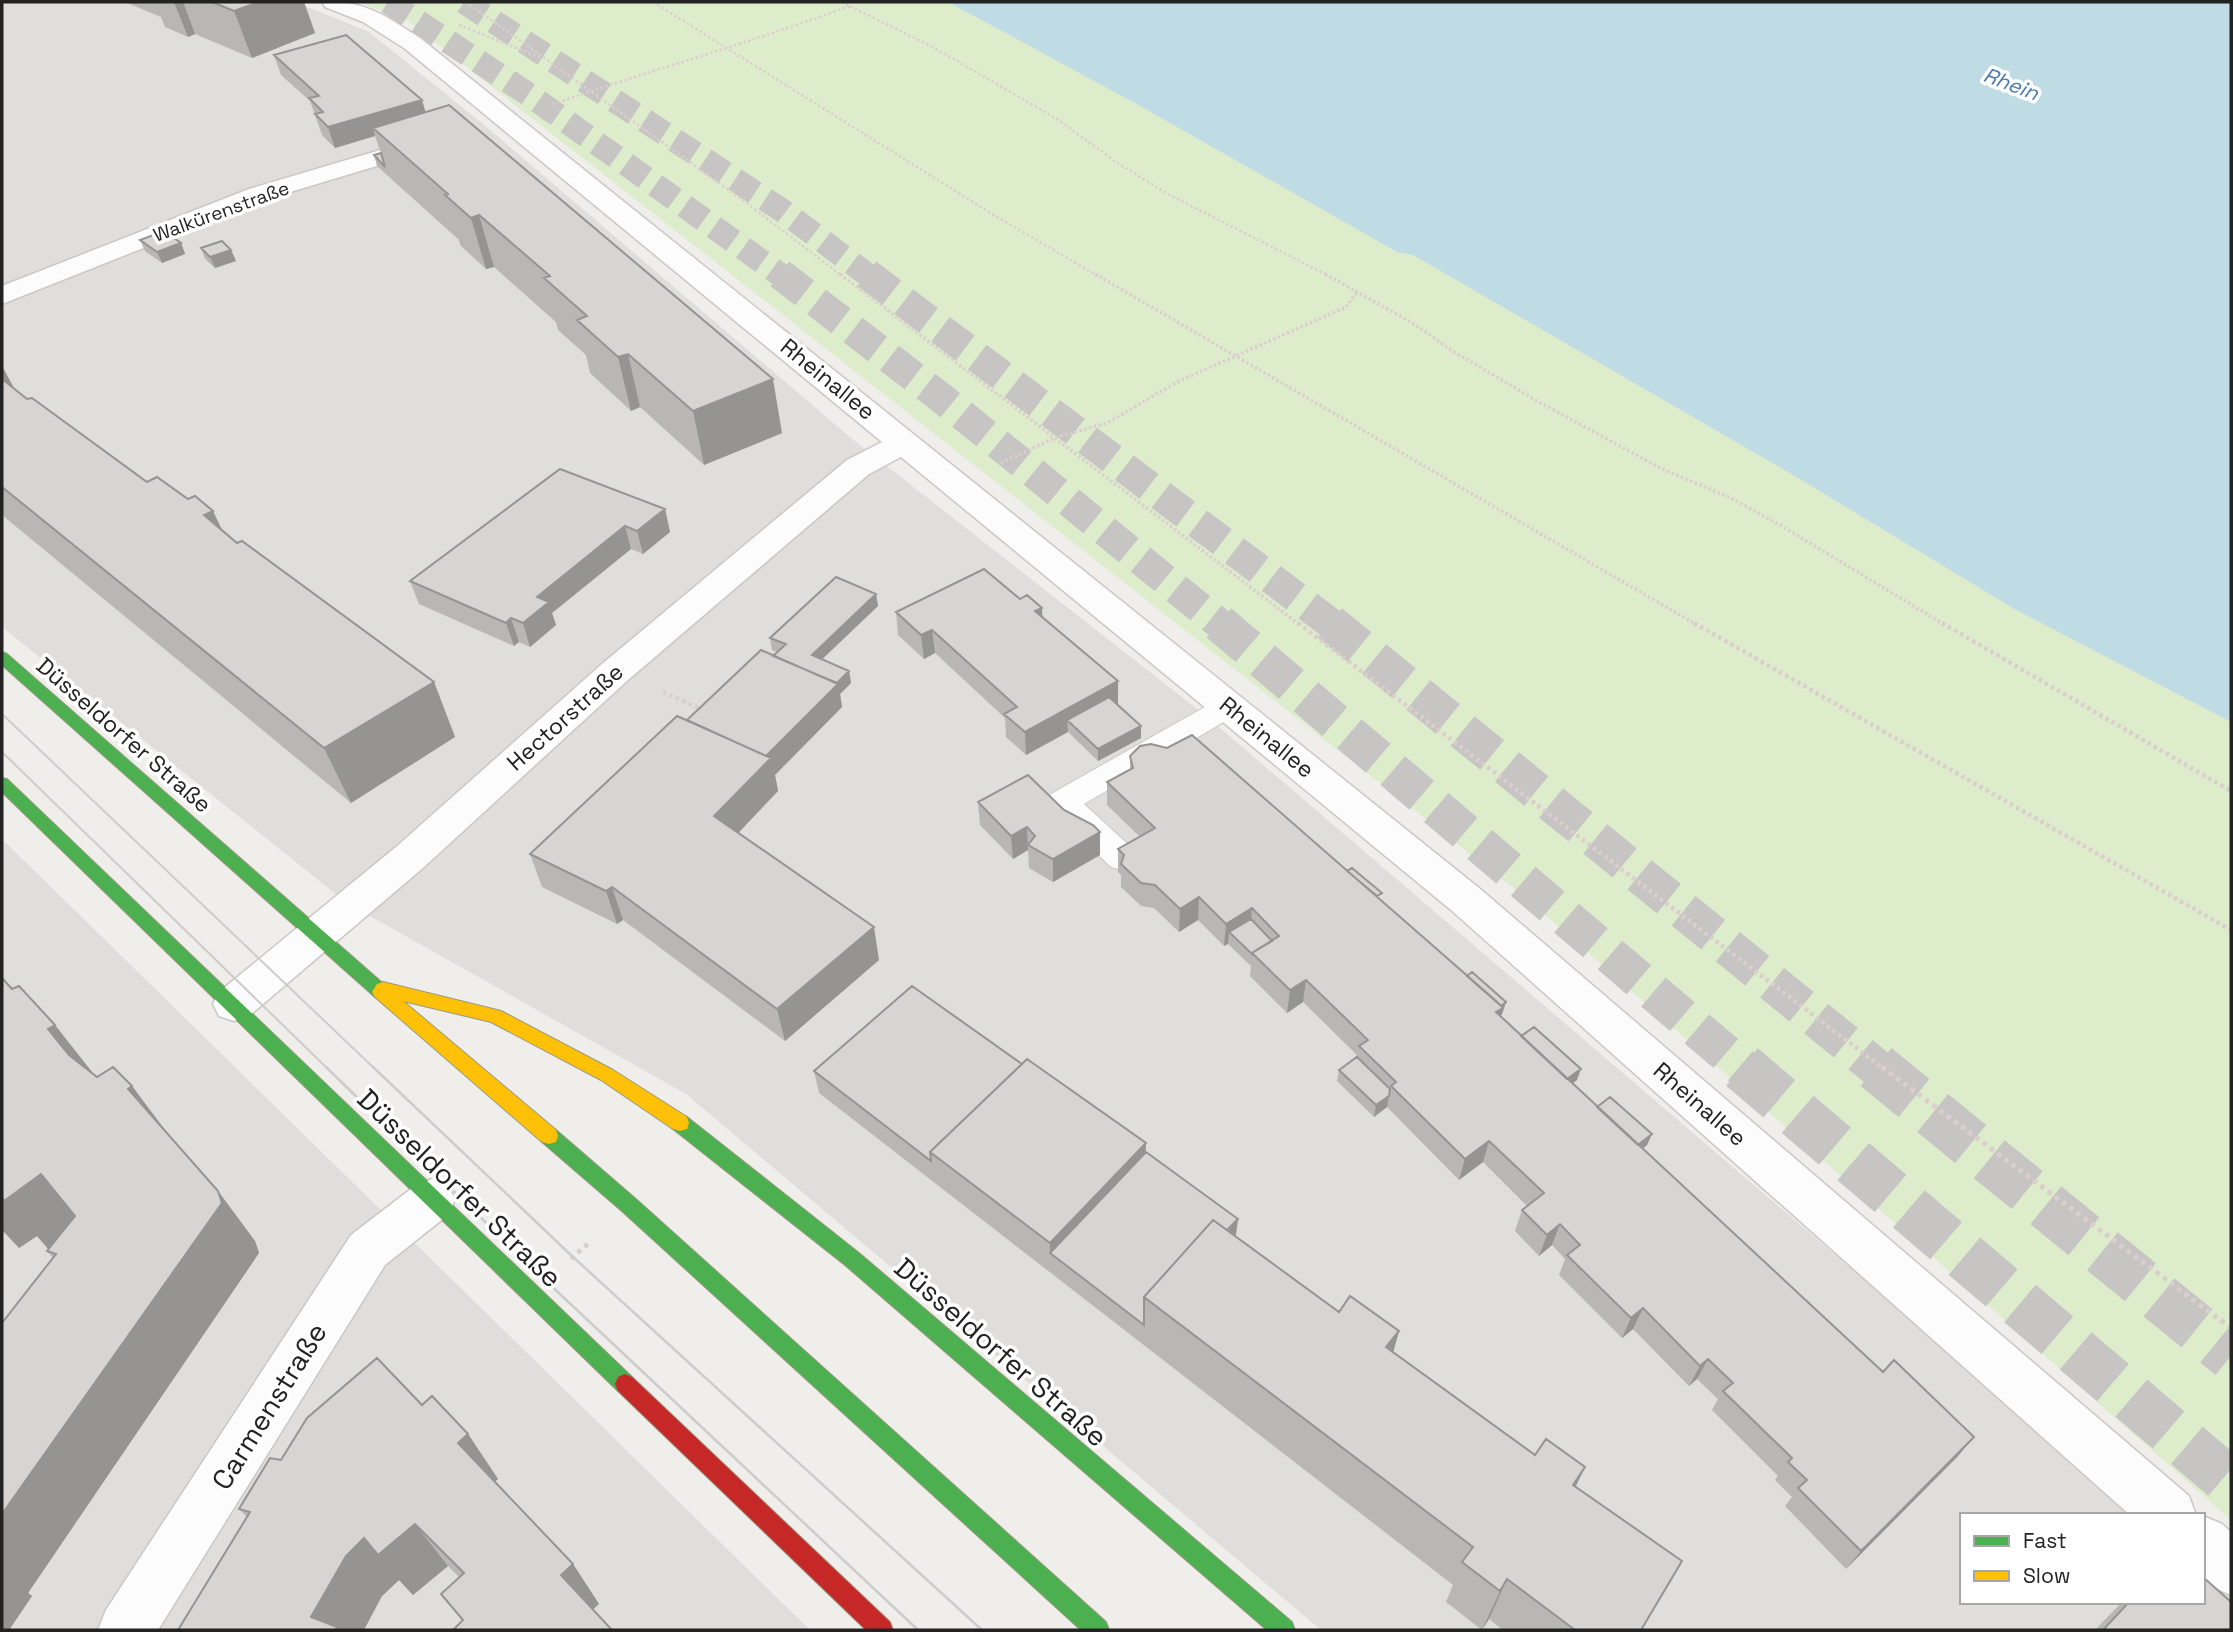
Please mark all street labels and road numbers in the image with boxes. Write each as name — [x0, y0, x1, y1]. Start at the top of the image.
street label: Walkürenstraße — [150, 175, 293, 248]
street label: Rheinallee — [774, 332, 882, 426]
street label: Düsseldorfer Straße — [30, 651, 218, 819]
street label: Hectorstraße — [500, 657, 630, 777]
street label: Rheinallee — [1213, 690, 1321, 784]
street label: Rheinallee — [1647, 1055, 1753, 1153]
street label: Düsseldorfer Straße — [350, 1081, 570, 1295]
street label: Düsseldorfer Straße — [887, 1250, 1115, 1454]
street label: Carmenstraße — [203, 1316, 335, 1496]

